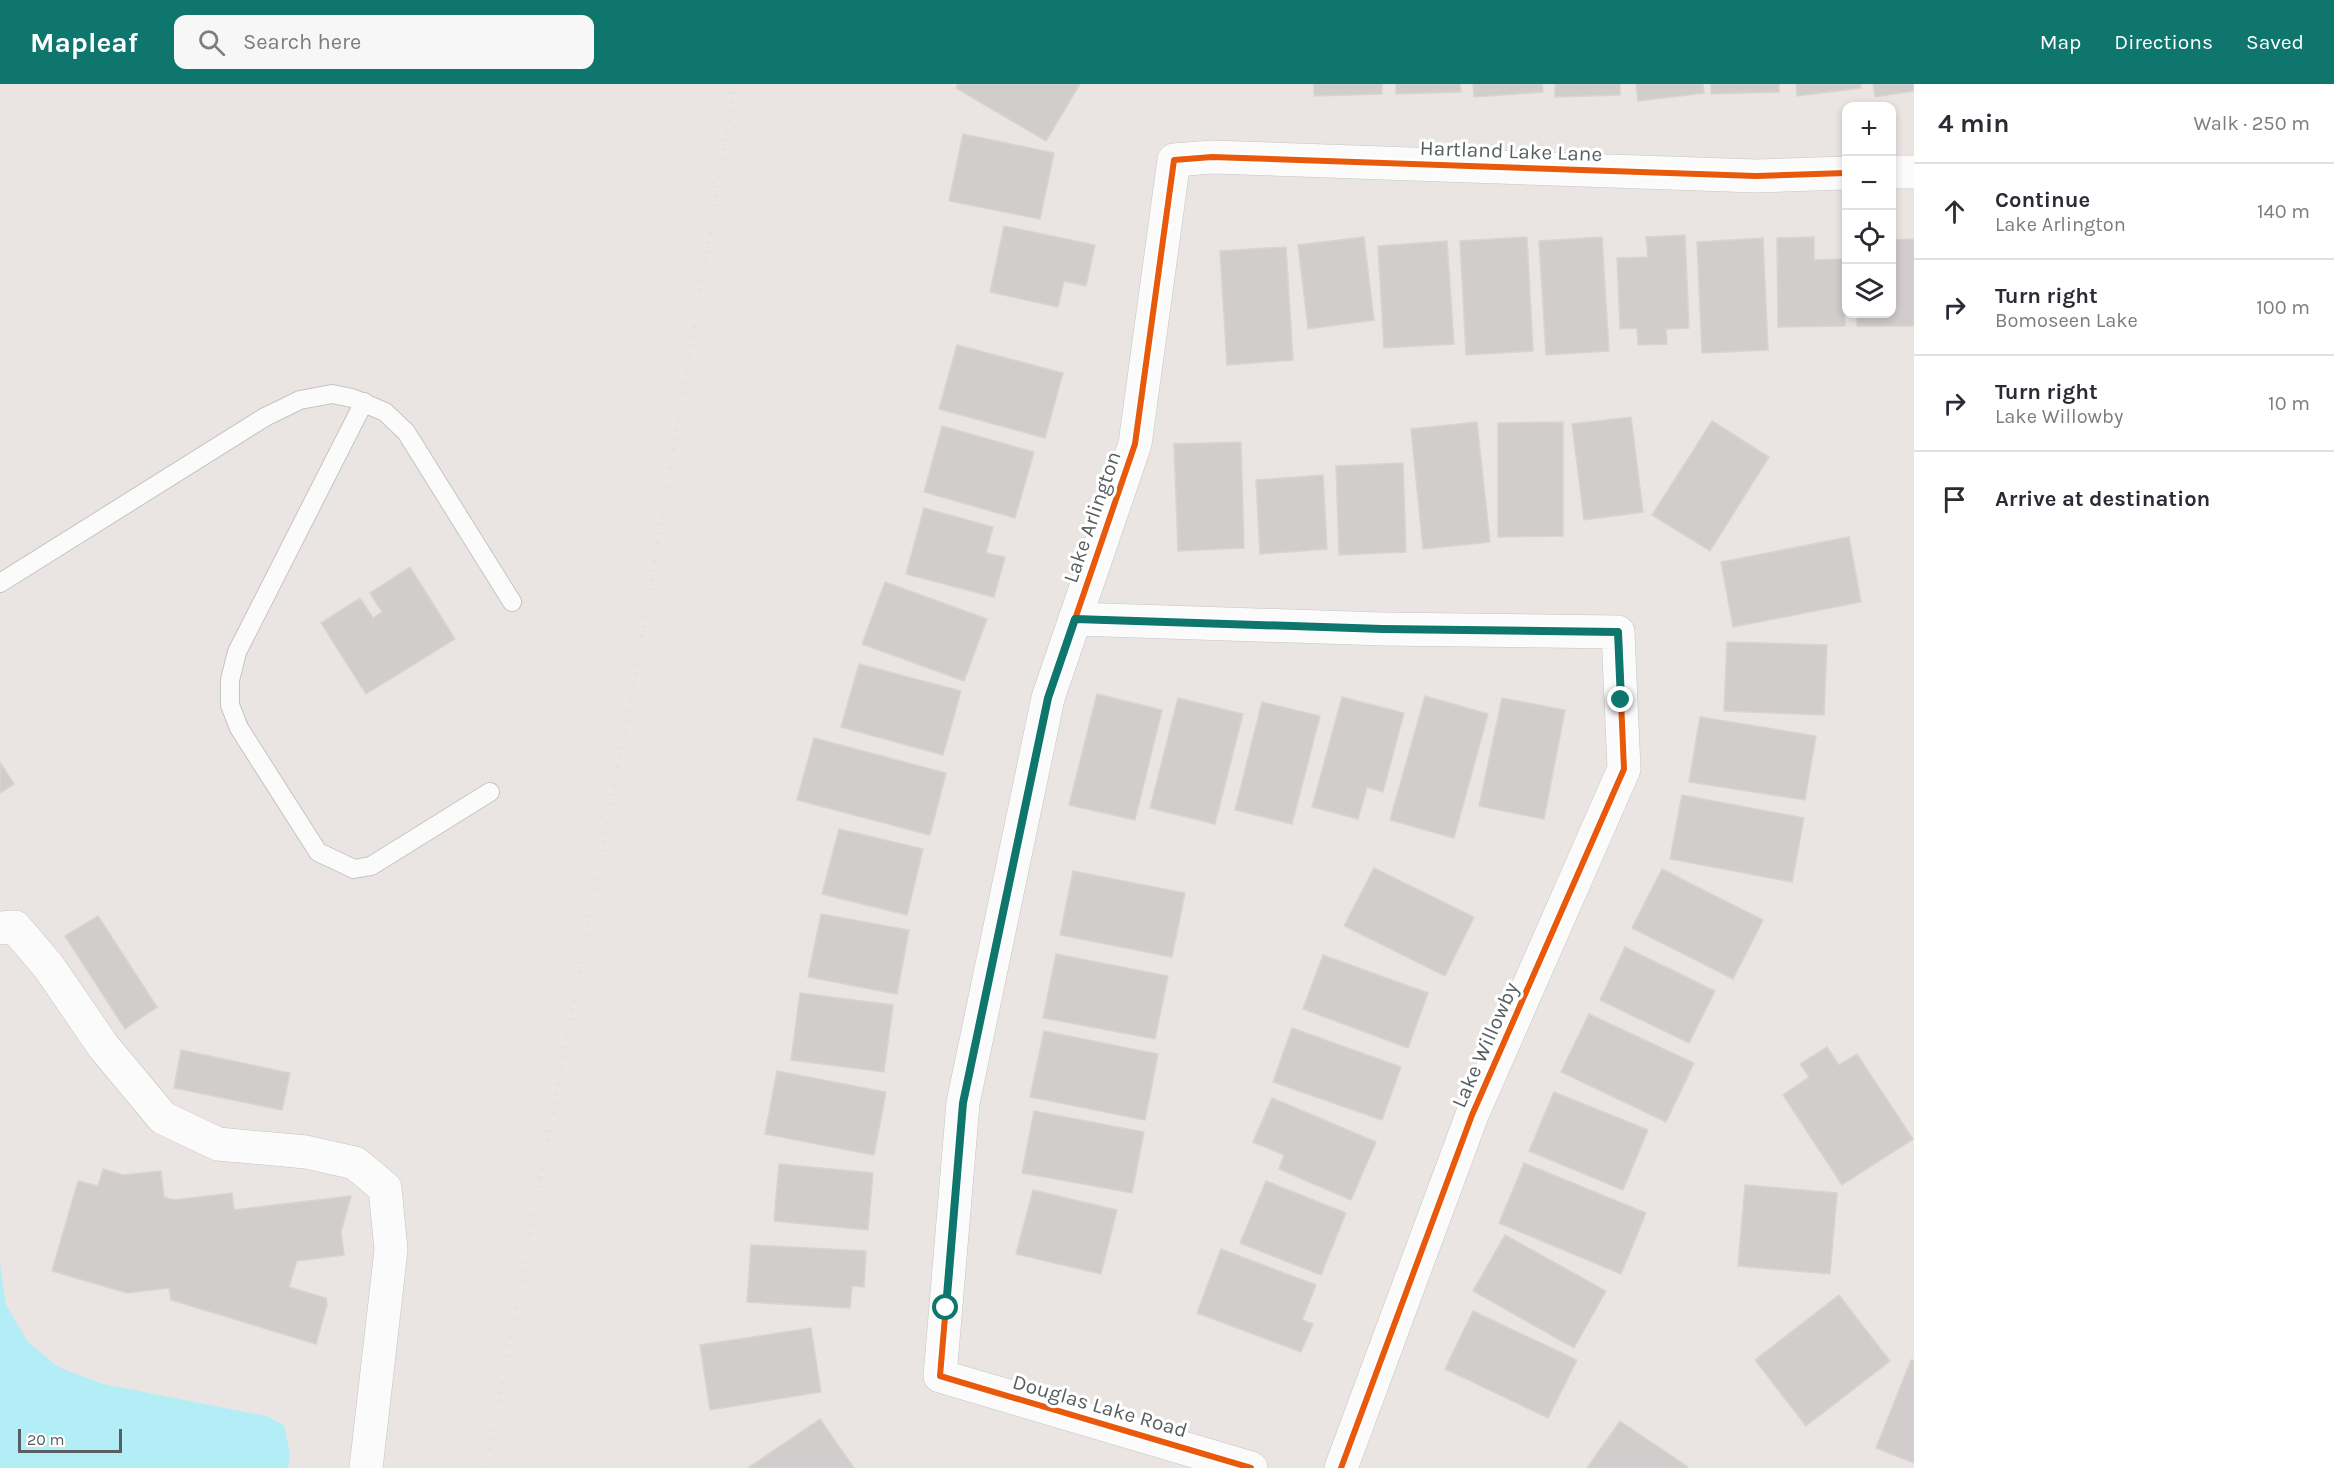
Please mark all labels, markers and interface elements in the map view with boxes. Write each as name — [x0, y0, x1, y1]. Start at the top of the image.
search box — [174, 15, 594, 69]
text: Mapleaf — [30, 26, 138, 59]
icon: search — [195, 26, 228, 59]
text: Search here — [243, 29, 361, 55]
text: Map — [2040, 30, 2081, 54]
text: Directions — [2114, 30, 2213, 54]
text: Saved — [2246, 30, 2304, 54]
map controls — [1842, 102, 1896, 318]
button: + — [1842, 102, 1896, 156]
text: 4 min — [1938, 108, 2009, 139]
text: Walk · 250 m — [2194, 112, 2310, 135]
street label: Hartland Lake Lane — [1419, 136, 1603, 166]
button: − — [1842, 156, 1896, 210]
text: Continue — [1995, 187, 2090, 213]
icon: ahead — [1938, 195, 1971, 228]
text: 140 m — [2257, 200, 2310, 223]
button: locate — [1842, 210, 1896, 264]
text: Lake Arlington — [1995, 213, 2126, 236]
button: layers — [1842, 264, 1896, 318]
text: Turn right — [1995, 283, 2098, 309]
icon: right — [1938, 291, 1971, 324]
text: 100 m — [2256, 296, 2310, 319]
text: Bomoseen Lake — [1995, 309, 2138, 332]
text: Turn right — [1995, 379, 2098, 405]
icon: right — [1938, 387, 1971, 420]
text: 10 m — [2268, 392, 2310, 415]
text: Lake Willowby — [1995, 405, 2123, 428]
street label: Lake Arlington — [1058, 448, 1126, 586]
icon: arrive — [1938, 483, 1971, 516]
text: Arrive at destination — [1995, 486, 2210, 512]
route end — [1607, 686, 1633, 712]
street label: Lake Willowby — [1447, 978, 1523, 1111]
route start — [932, 1294, 958, 1320]
street label: Douglas Lake Road — [1010, 1370, 1190, 1442]
scale bar — [18, 1426, 122, 1454]
text: 20 m — [27, 1430, 65, 1449]

